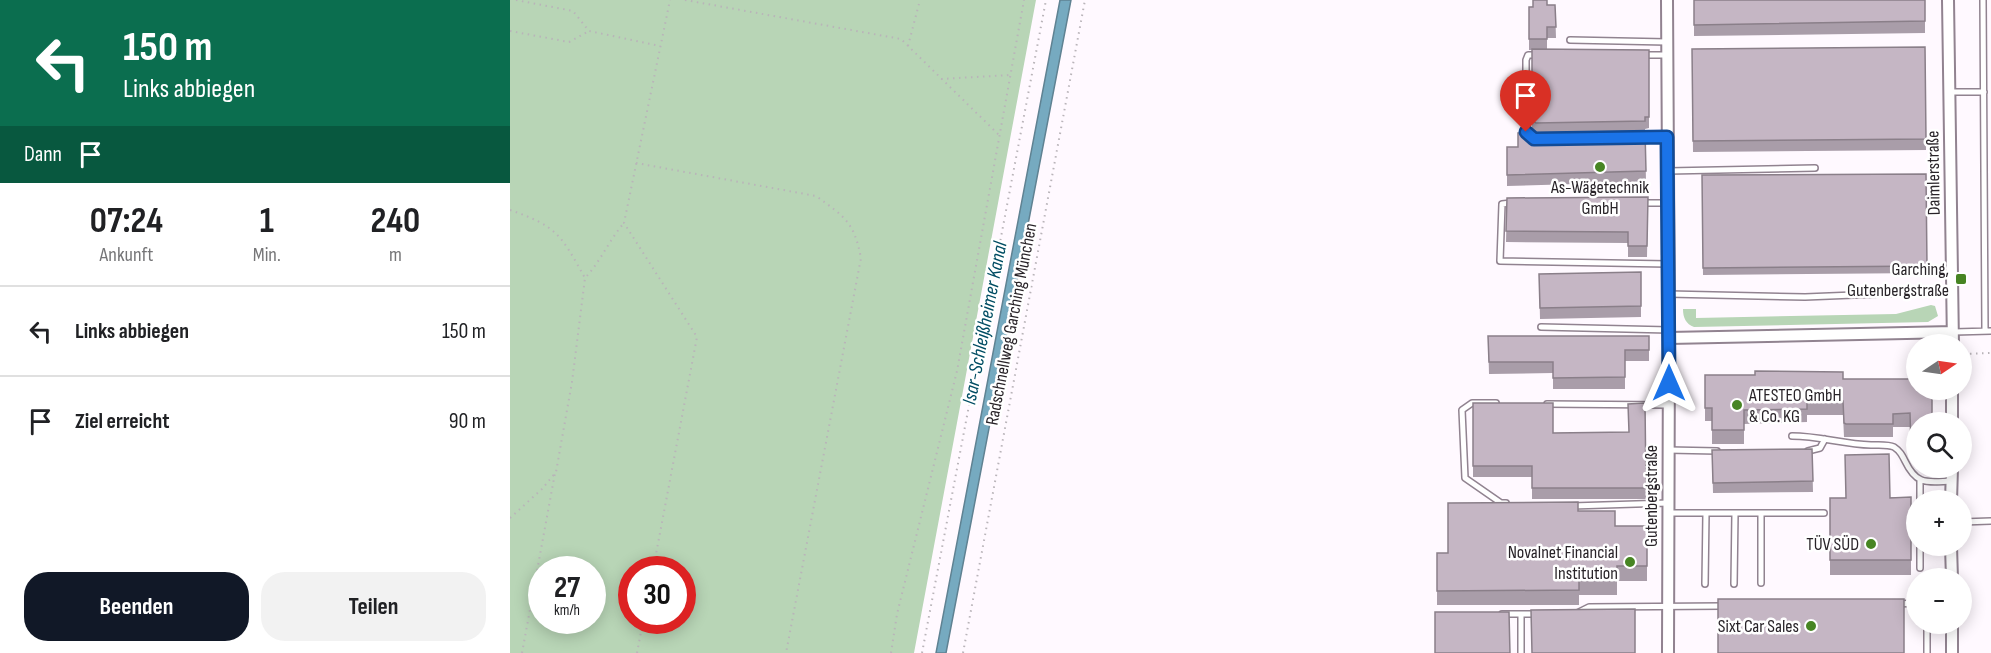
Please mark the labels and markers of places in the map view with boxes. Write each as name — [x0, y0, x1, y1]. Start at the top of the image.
pin — [1500, 70, 1551, 132]
marker: As-Wägetechnik GmbH — [1593, 160, 1607, 174]
place label: As-Wägetechnik GmbH — [1550, 177, 1649, 219]
place label: Garching, Gutenbergstraße — [1847, 259, 1949, 301]
marker: Garching, Gutenbergstraße — [1954, 272, 1968, 286]
place label: ATESTEO GmbH & Co. KG — [1748, 385, 1842, 427]
marker: ATESTEO GmbH & Co. KG — [1730, 398, 1744, 412]
place label: TÜV SÜD — [1806, 534, 1859, 555]
marker: TÜV SÜD — [1864, 537, 1878, 551]
place label: Novalnet Financial Institution — [1508, 542, 1618, 584]
marker: Novalnet Financial Institution — [1623, 555, 1637, 569]
place label: Sixt Car Sales — [1718, 616, 1799, 637]
marker: Sixt Car Sales — [1804, 619, 1818, 633]

